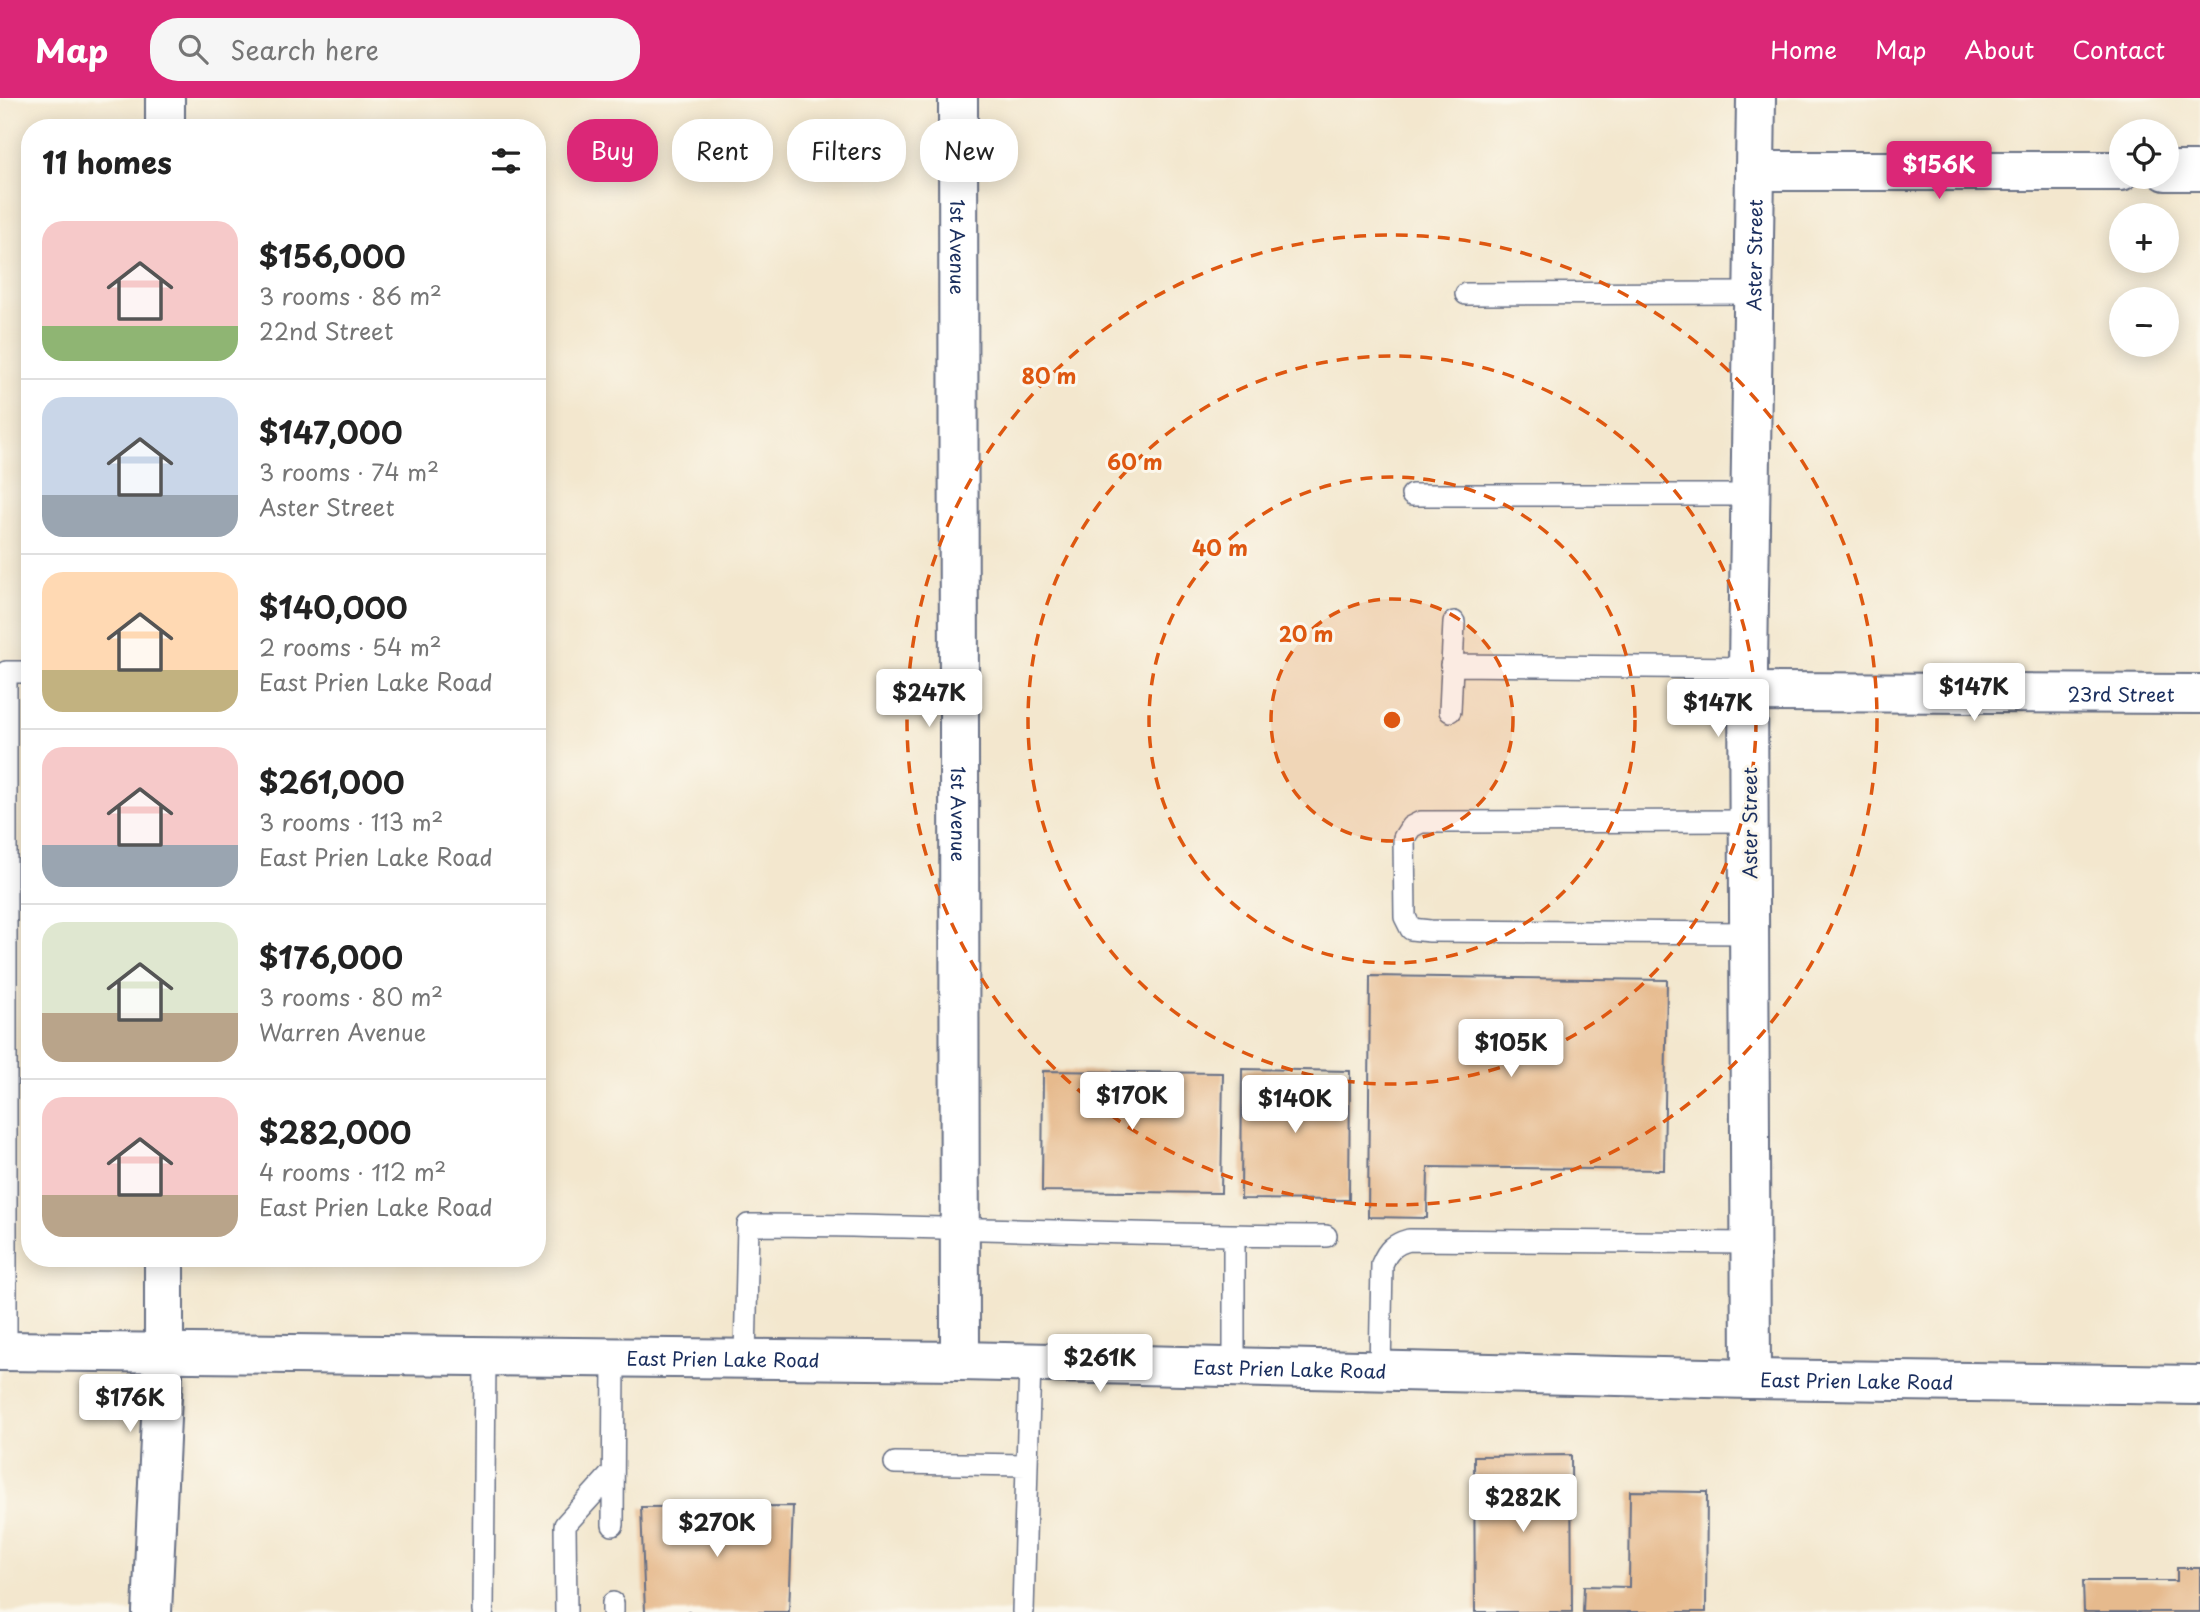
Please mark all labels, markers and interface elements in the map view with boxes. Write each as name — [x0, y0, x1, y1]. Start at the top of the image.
search box — [150, 18, 640, 81]
text: Map — [35, 24, 108, 74]
icon: search — [174, 30, 212, 68]
text: Search here — [230, 30, 379, 69]
text: Home — [1770, 31, 1837, 67]
text: Map — [1875, 31, 1926, 67]
text: About — [1964, 31, 2034, 67]
text: Contact — [2072, 31, 2165, 67]
chip: Buy — [567, 119, 658, 182]
chip: Rent — [672, 119, 773, 182]
chip: Filters — [787, 119, 906, 182]
chip: New — [920, 119, 1018, 182]
map controls — [2109, 119, 2179, 357]
button: locate — [2109, 119, 2179, 189]
text: 11 homes — [42, 139, 172, 184]
pin: $156K — [1890, 141, 1988, 201]
icon: filters — [487, 142, 525, 180]
text: $156K — [1903, 146, 1975, 181]
street label: 1st Avenue — [944, 199, 972, 295]
street label: Aster Street — [1739, 199, 1769, 311]
button: + — [2109, 203, 2179, 273]
text: $156,000 — [259, 233, 406, 278]
icon: home — [98, 249, 182, 333]
text: 3 rooms · 86 m² — [259, 278, 442, 313]
button: − — [2109, 287, 2179, 357]
text: 22nd Street — [259, 313, 393, 348]
text: 80 m — [1022, 359, 1076, 391]
text: $147,000 — [259, 409, 403, 454]
icon: home — [98, 425, 182, 509]
text: 60 m — [1107, 445, 1163, 477]
text: 3 rooms · 74 m² — [259, 454, 439, 489]
text: Aster Street — [259, 489, 394, 524]
text: 40 m — [1192, 531, 1248, 563]
text: $140,000 — [259, 584, 408, 629]
icon: home — [98, 600, 182, 684]
text: 20 m — [1279, 617, 1333, 649]
text: 2 rooms · 54 m² — [259, 629, 442, 664]
text: East Prien Lake Road — [259, 664, 493, 699]
pin: $147K — [1925, 664, 2023, 723]
text: $147K — [1939, 668, 2009, 703]
pin: $247K — [880, 670, 978, 729]
text: $247K — [892, 674, 966, 709]
street label: 23rd Street — [2067, 679, 2175, 708]
pin: $147K — [1669, 680, 1767, 739]
text: $147K — [1683, 684, 1753, 719]
centre of rings — [1380, 708, 1404, 732]
text: $261,000 — [259, 759, 405, 804]
street label: 1st Avenue — [945, 766, 973, 862]
street label: Aster Street — [1735, 767, 1763, 879]
icon: home — [98, 775, 182, 859]
text: 3 rooms · 113 m² — [259, 804, 443, 839]
text: East Prien Lake Road — [259, 839, 493, 874]
text: $176,000 — [259, 934, 403, 979]
icon: home — [98, 950, 182, 1034]
text: 3 rooms · 80 m² — [259, 979, 443, 1014]
text: Warren Avenue — [259, 1014, 426, 1049]
pin: $105K — [1462, 1020, 1560, 1079]
text: $105K — [1474, 1024, 1548, 1059]
pin: $170K — [1083, 1072, 1181, 1132]
pin: $140K — [1246, 1076, 1344, 1135]
text: $170K — [1096, 1077, 1168, 1112]
text: $140K — [1258, 1080, 1332, 1115]
text: $282,000 — [259, 1109, 411, 1154]
icon: home — [98, 1125, 182, 1209]
text: 4 rooms · 112 m² — [259, 1154, 446, 1189]
text: East Prien Lake Road — [259, 1189, 493, 1224]
pin: $261K — [1051, 1334, 1149, 1394]
text: $261K — [1064, 1339, 1136, 1374]
street label: East Prien Lake Road — [626, 1344, 820, 1374]
street label: East Prien Lake Road — [1193, 1352, 1387, 1385]
street label: East Prien Lake Road — [1760, 1365, 1954, 1396]
pin: $176K — [81, 1374, 179, 1434]
text: $176K — [95, 1379, 165, 1414]
pin: $282K — [1474, 1474, 1572, 1534]
text: $282K — [1485, 1479, 1561, 1514]
pin: $270K — [668, 1500, 766, 1559]
text: $270K — [678, 1504, 756, 1539]

